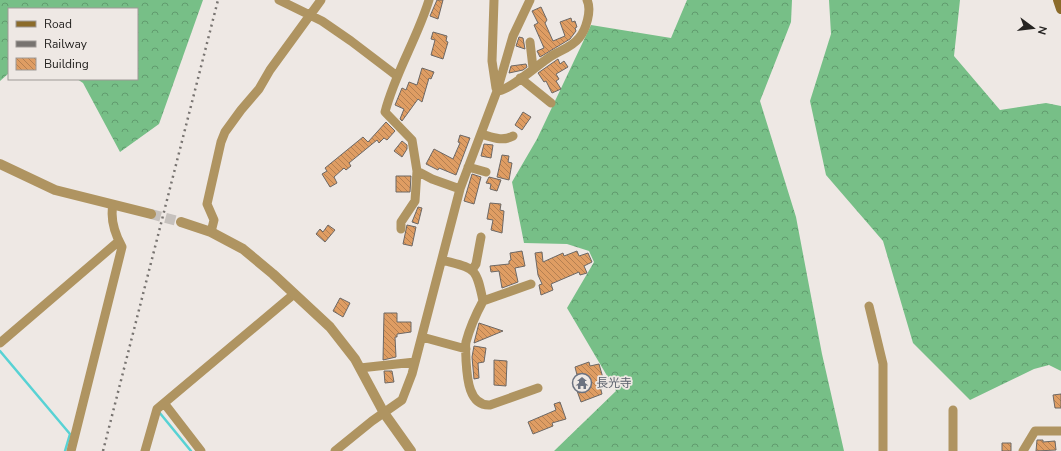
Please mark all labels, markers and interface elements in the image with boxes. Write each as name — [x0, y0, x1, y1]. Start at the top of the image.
legend — [8, 8, 138, 80]
north arrow — [1013, 8, 1053, 48]
text: Road — [44, 16, 72, 32]
text: N — [1034, 25, 1050, 36]
text: Railway — [44, 36, 88, 52]
text: Building — [44, 56, 89, 72]
temple icon: 長光寺 — [571, 372, 593, 394]
place label: 長光寺 — [596, 375, 632, 391]

